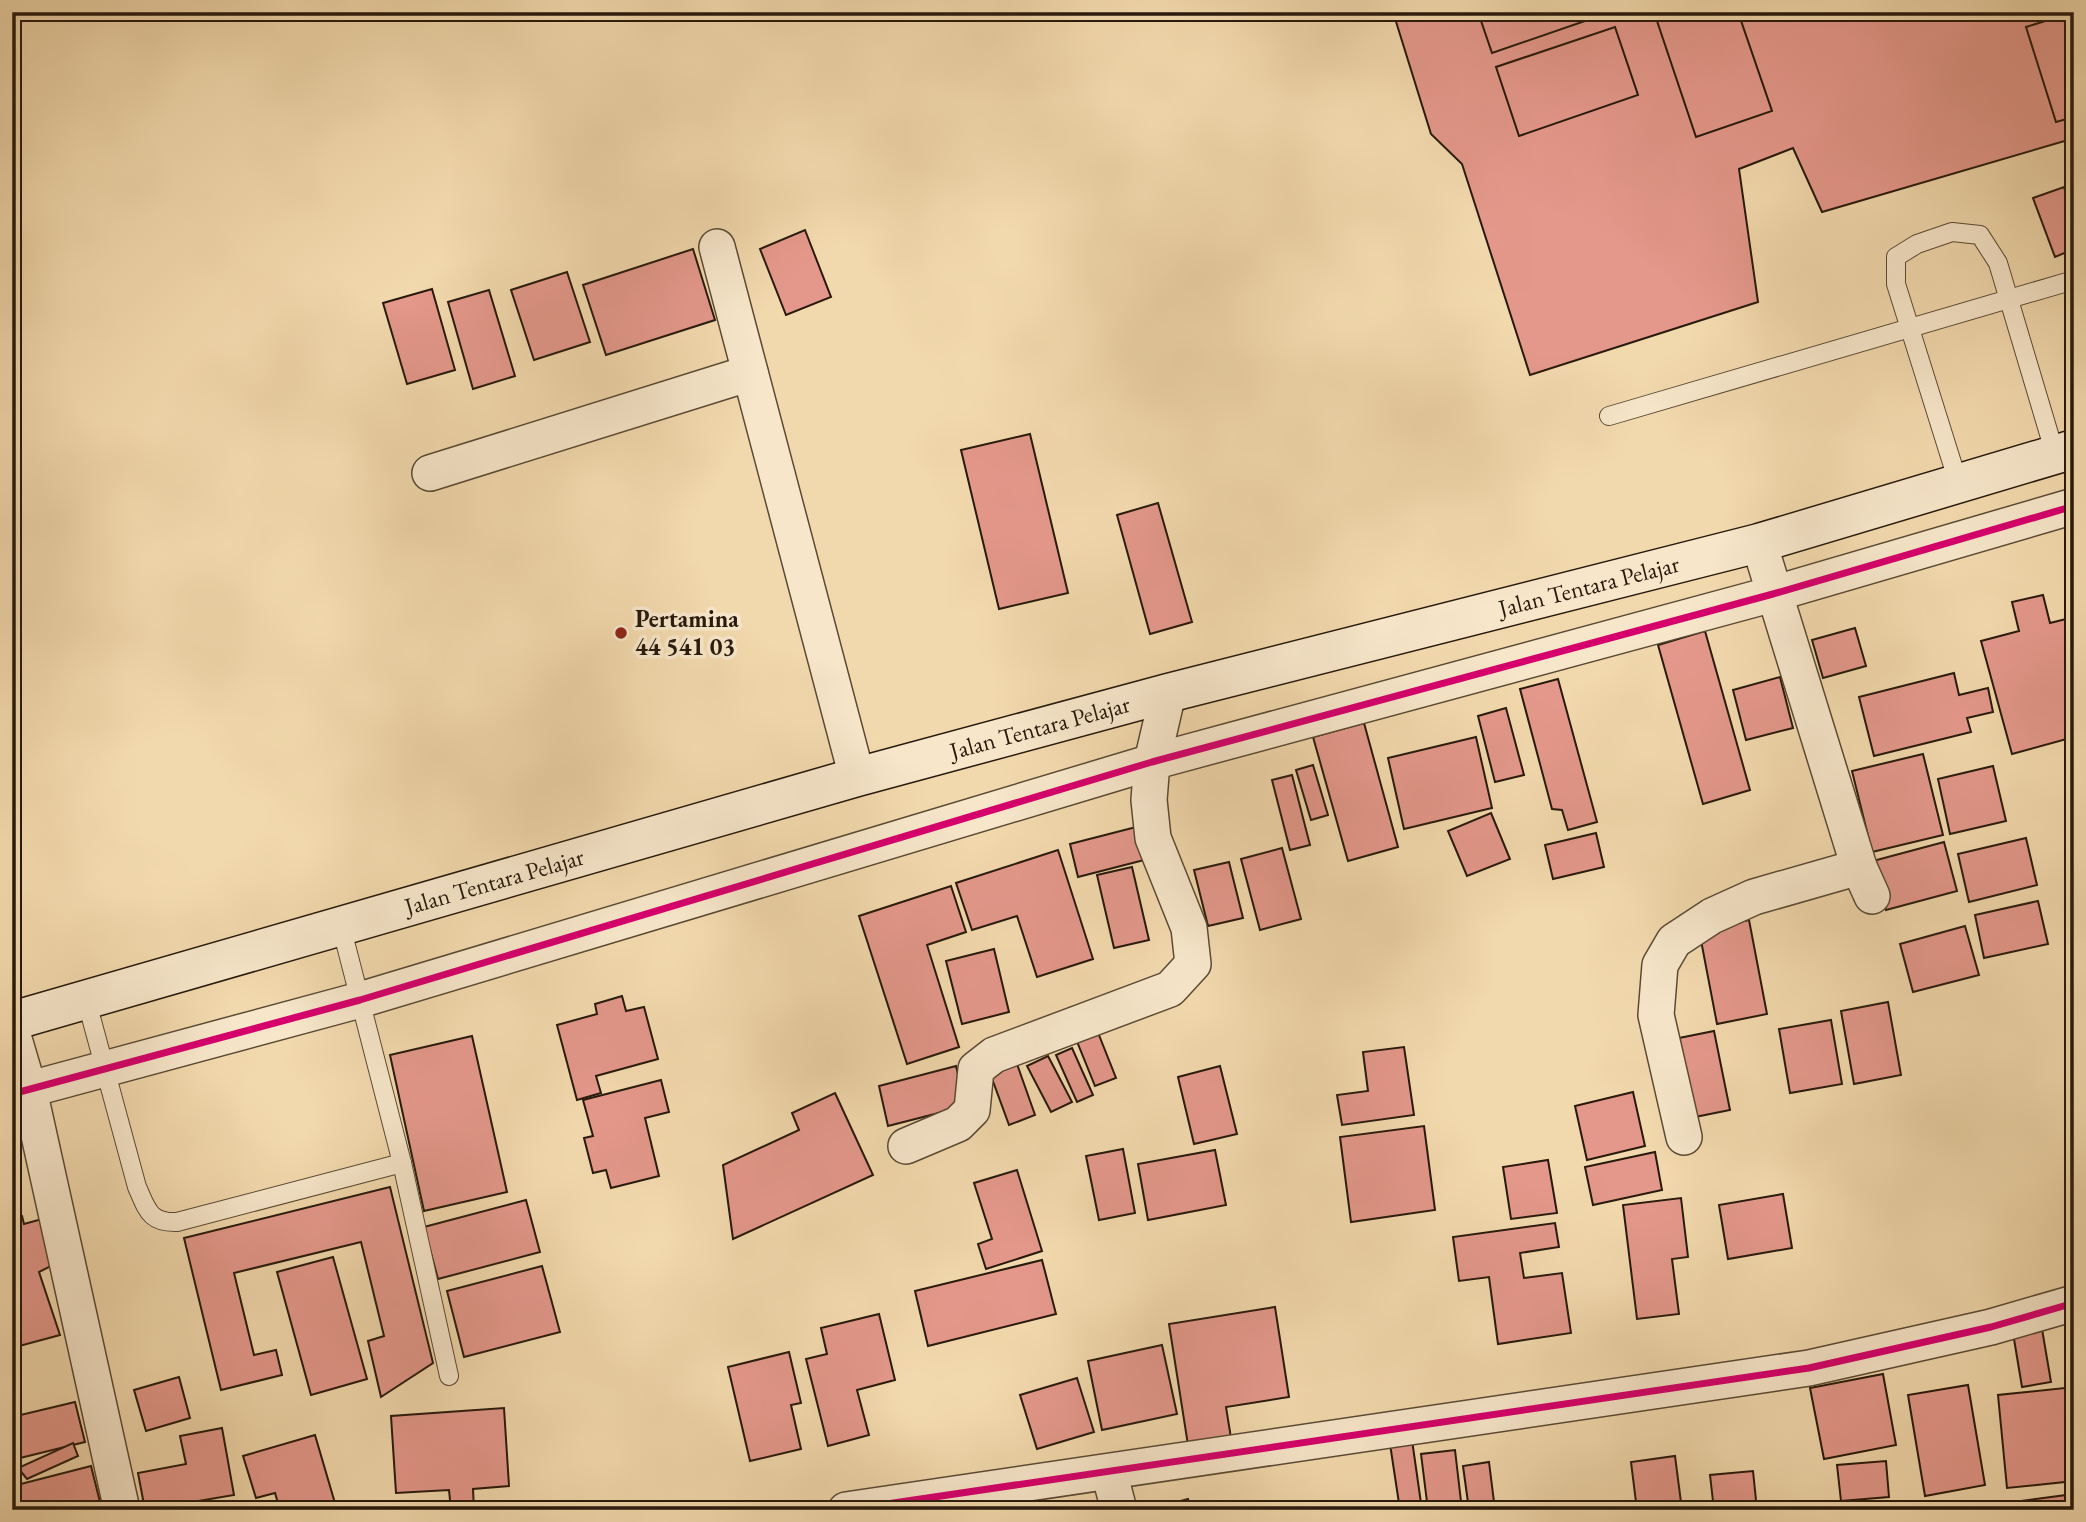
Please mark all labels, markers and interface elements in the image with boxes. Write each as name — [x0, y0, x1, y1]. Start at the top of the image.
street label: Jalan Tentara Pelajar — [1493, 548, 1683, 624]
place label: Pertamina 44 541 03 — [635, 603, 739, 662]
marker: Pertamina 44 541 03 — [613, 625, 629, 641]
street label: Jalan Tentara Pelajar — [944, 688, 1133, 767]
street label: Jalan Tentara Pelajar — [399, 841, 587, 922]

